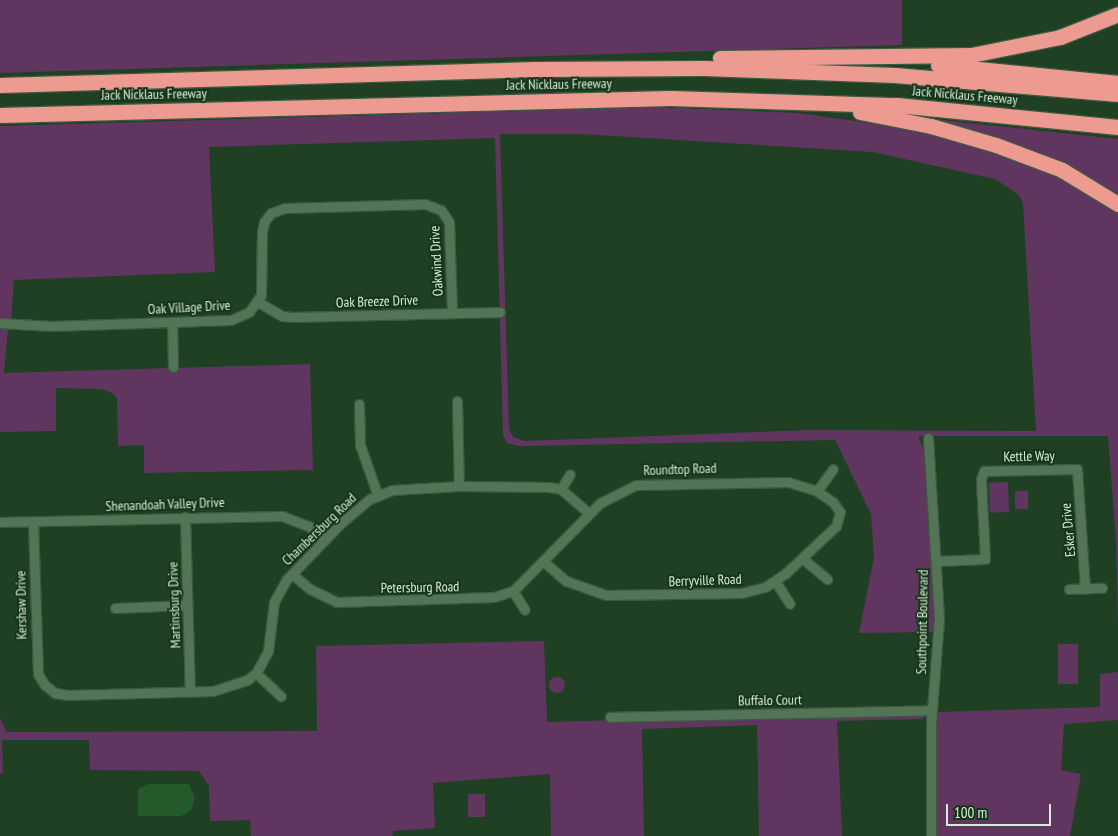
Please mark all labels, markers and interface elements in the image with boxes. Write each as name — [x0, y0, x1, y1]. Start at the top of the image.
street label: Jack Nicklaus Freeway — [506, 75, 612, 93]
street label: Jack Nicklaus Freeway — [911, 82, 1019, 108]
street label: Jack Nicklaus Freeway — [101, 85, 207, 103]
street label: Oakwind Drive — [426, 225, 446, 297]
street label: Oak Breeze Drive — [335, 291, 419, 311]
street label: Oak Village Drive — [147, 296, 231, 318]
street label: Kettle Way — [1003, 447, 1055, 465]
street label: Roundtop Road — [643, 459, 717, 479]
street label: Chambersburg Road — [278, 489, 360, 569]
street label: Shenandoah Valley Drive — [105, 494, 225, 514]
street label: Esker Drive — [1057, 502, 1079, 558]
street label: Martinsburg Drive — [164, 561, 184, 649]
street label: Kershaw Drive — [12, 570, 30, 640]
street label: Berryville Road — [668, 570, 742, 590]
street label: Southpoint Boulevard — [913, 570, 931, 674]
street label: Petersburg Road — [381, 578, 459, 596]
street label: Buffalo Court — [738, 691, 802, 709]
scale bar — [948, 794, 1053, 826]
text: 100 m — [954, 803, 987, 822]

